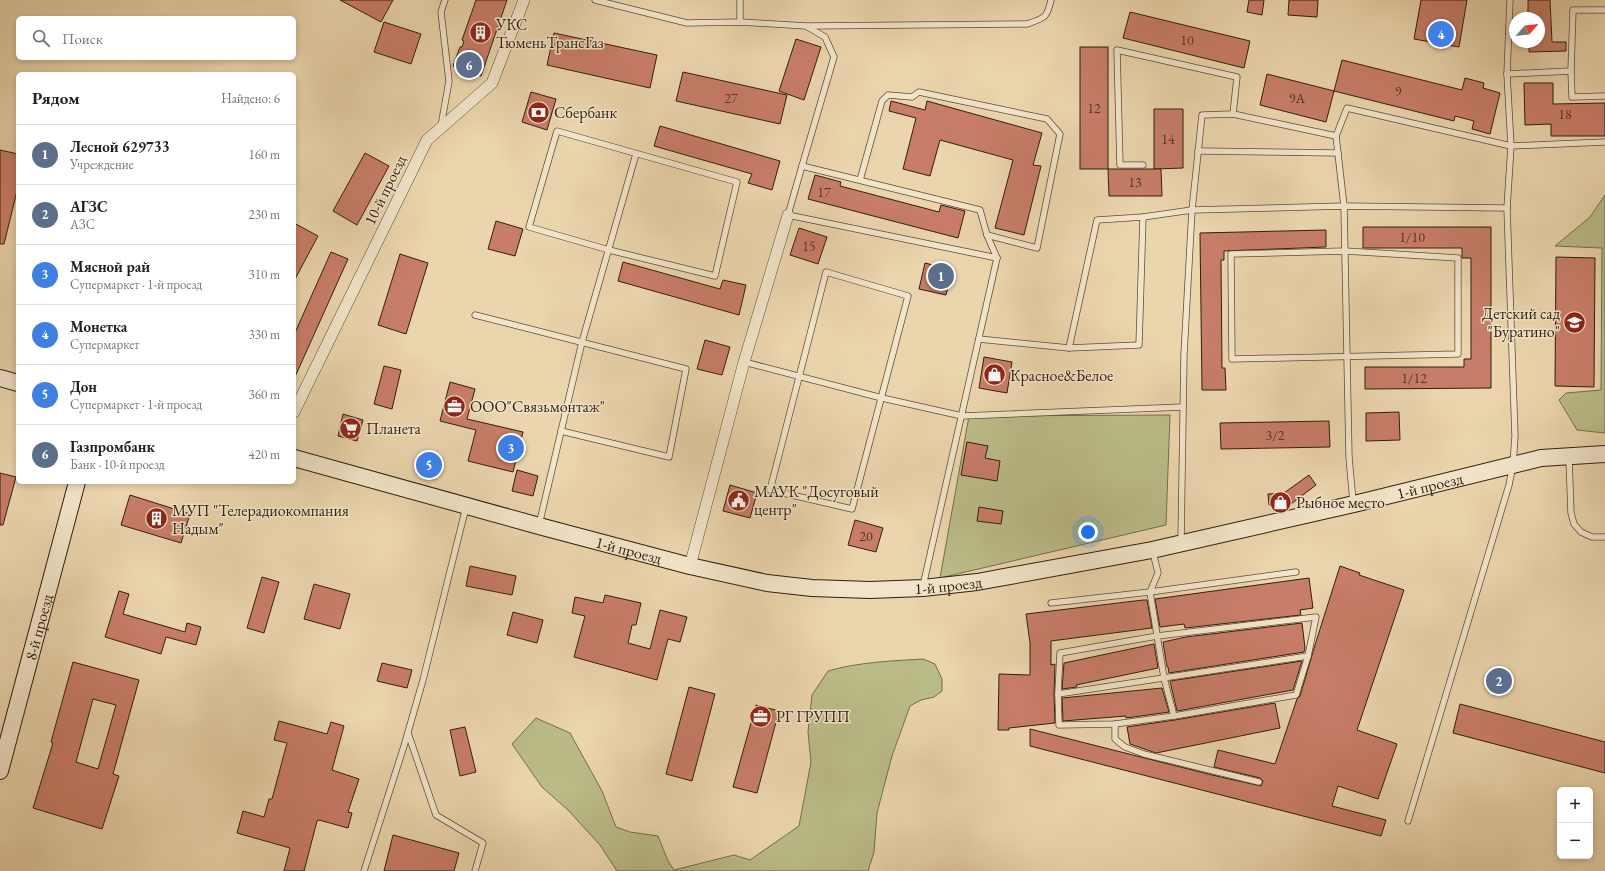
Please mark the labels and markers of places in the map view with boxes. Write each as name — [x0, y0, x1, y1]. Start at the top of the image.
place label: УКС ТюменьТрансГаз — [495, 14, 604, 53]
pin: 4 — [1428, 19, 1454, 49]
building icon: УКС ТюменьТрансГаз — [467, 20, 493, 46]
pin: 6 — [456, 50, 482, 80]
bank icon: Сбербанк — [525, 99, 551, 125]
place label: Сбербанк — [554, 102, 617, 123]
pin: 1 — [928, 261, 954, 291]
place label: Детский сад "Буратино" — [1482, 303, 1561, 342]
school or university icon: Детский сад "Буратино" — [1562, 309, 1588, 335]
shop icon: Красное&Белое — [982, 362, 1008, 388]
place label: Красное&Белое — [1010, 365, 1113, 386]
office icon: ООО"Связьмонтаж" — [441, 393, 467, 419]
place label: ООО"Связьмонтаж" — [470, 396, 605, 417]
supermarket icon: Планета — [337, 415, 363, 441]
place label: Планета — [366, 418, 421, 439]
pin: 3 — [498, 433, 524, 463]
pin: 5 — [416, 450, 442, 480]
place label: МАУК "Досуговый центр" — [754, 481, 879, 520]
public building icon: МАУК "Досуговый центр" — [725, 487, 751, 513]
shop icon: Рыбное место — [1268, 489, 1294, 515]
place label: Рыбное место — [1296, 492, 1385, 513]
place label: МУП "Телерадиокомпания Надым" — [172, 500, 349, 539]
building icon: МУП "Телерадиокомпания Надым" — [143, 506, 169, 532]
pin: 2 — [1486, 666, 1512, 696]
office icon: РГ ГРУПП — [748, 703, 774, 729]
place label: РГ ГРУПП — [776, 706, 850, 727]

